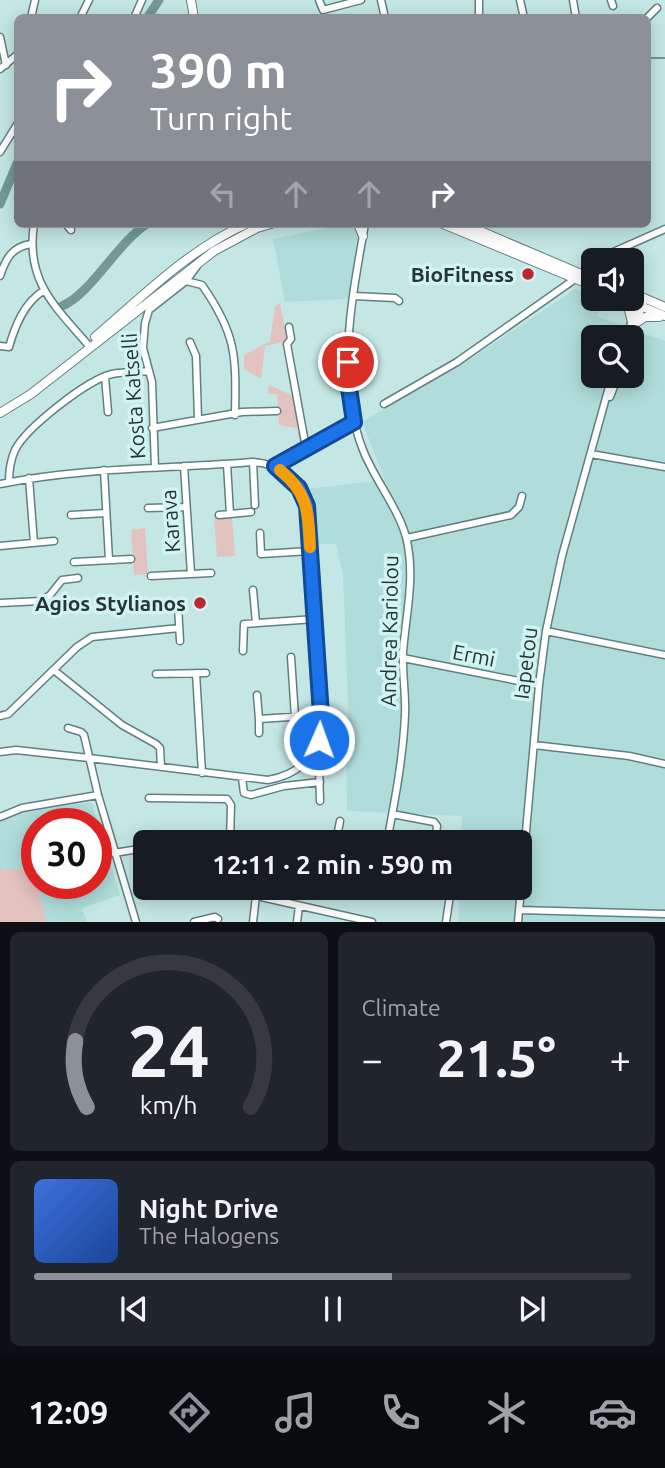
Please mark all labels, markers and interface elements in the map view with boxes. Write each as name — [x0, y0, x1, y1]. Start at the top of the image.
icon: right — [35, 42, 126, 133]
text: 390 m — [150, 42, 287, 97]
text: Turn right — [150, 100, 292, 136]
icon: left — [204, 175, 242, 213]
icon: ahead — [277, 175, 315, 213]
icon: ahead — [350, 175, 388, 213]
icon: right — [423, 175, 461, 213]
map controls — [581, 248, 644, 388]
button: sound — [581, 248, 644, 311]
place label: BioFitness — [411, 262, 514, 286]
marker: BioFitness — [520, 266, 536, 282]
button: search — [581, 325, 644, 388]
street label: Kosta Katselli — [117, 332, 149, 460]
pin — [318, 332, 378, 392]
icon: arrive — [329, 343, 367, 381]
street label: Karava — [156, 489, 184, 553]
street label: Andrea Kariolou — [376, 555, 402, 707]
place label: Agios Stylianos — [35, 591, 186, 615]
marker: Agios Stylianos — [192, 595, 208, 611]
street label: Iapetou — [509, 626, 541, 700]
street label: Ermi — [451, 639, 497, 671]
position arrow — [282, 703, 356, 777]
speed limit sign: 30 — [21, 808, 112, 899]
text: 12:11 · 2 min · 590 m — [212, 850, 453, 879]
text: Climate — [362, 995, 441, 1020]
text: 24 — [128, 1010, 210, 1092]
text: 21.5° — [437, 1029, 556, 1087]
text: − — [362, 1038, 383, 1080]
text: + — [610, 1038, 631, 1080]
text: km/h — [140, 1091, 198, 1119]
text: Night Drive — [139, 1194, 279, 1223]
text: The Halogens — [139, 1223, 279, 1248]
icon: previous — [115, 1290, 153, 1328]
icon: pause — [314, 1290, 352, 1328]
icon: next — [513, 1290, 551, 1328]
icon: directions — [165, 1388, 214, 1437]
icon: music — [271, 1388, 320, 1437]
icon: phone — [376, 1388, 425, 1437]
icon: climate — [482, 1388, 531, 1437]
icon: car — [588, 1388, 637, 1437]
text: 12:09 — [28, 1394, 108, 1430]

